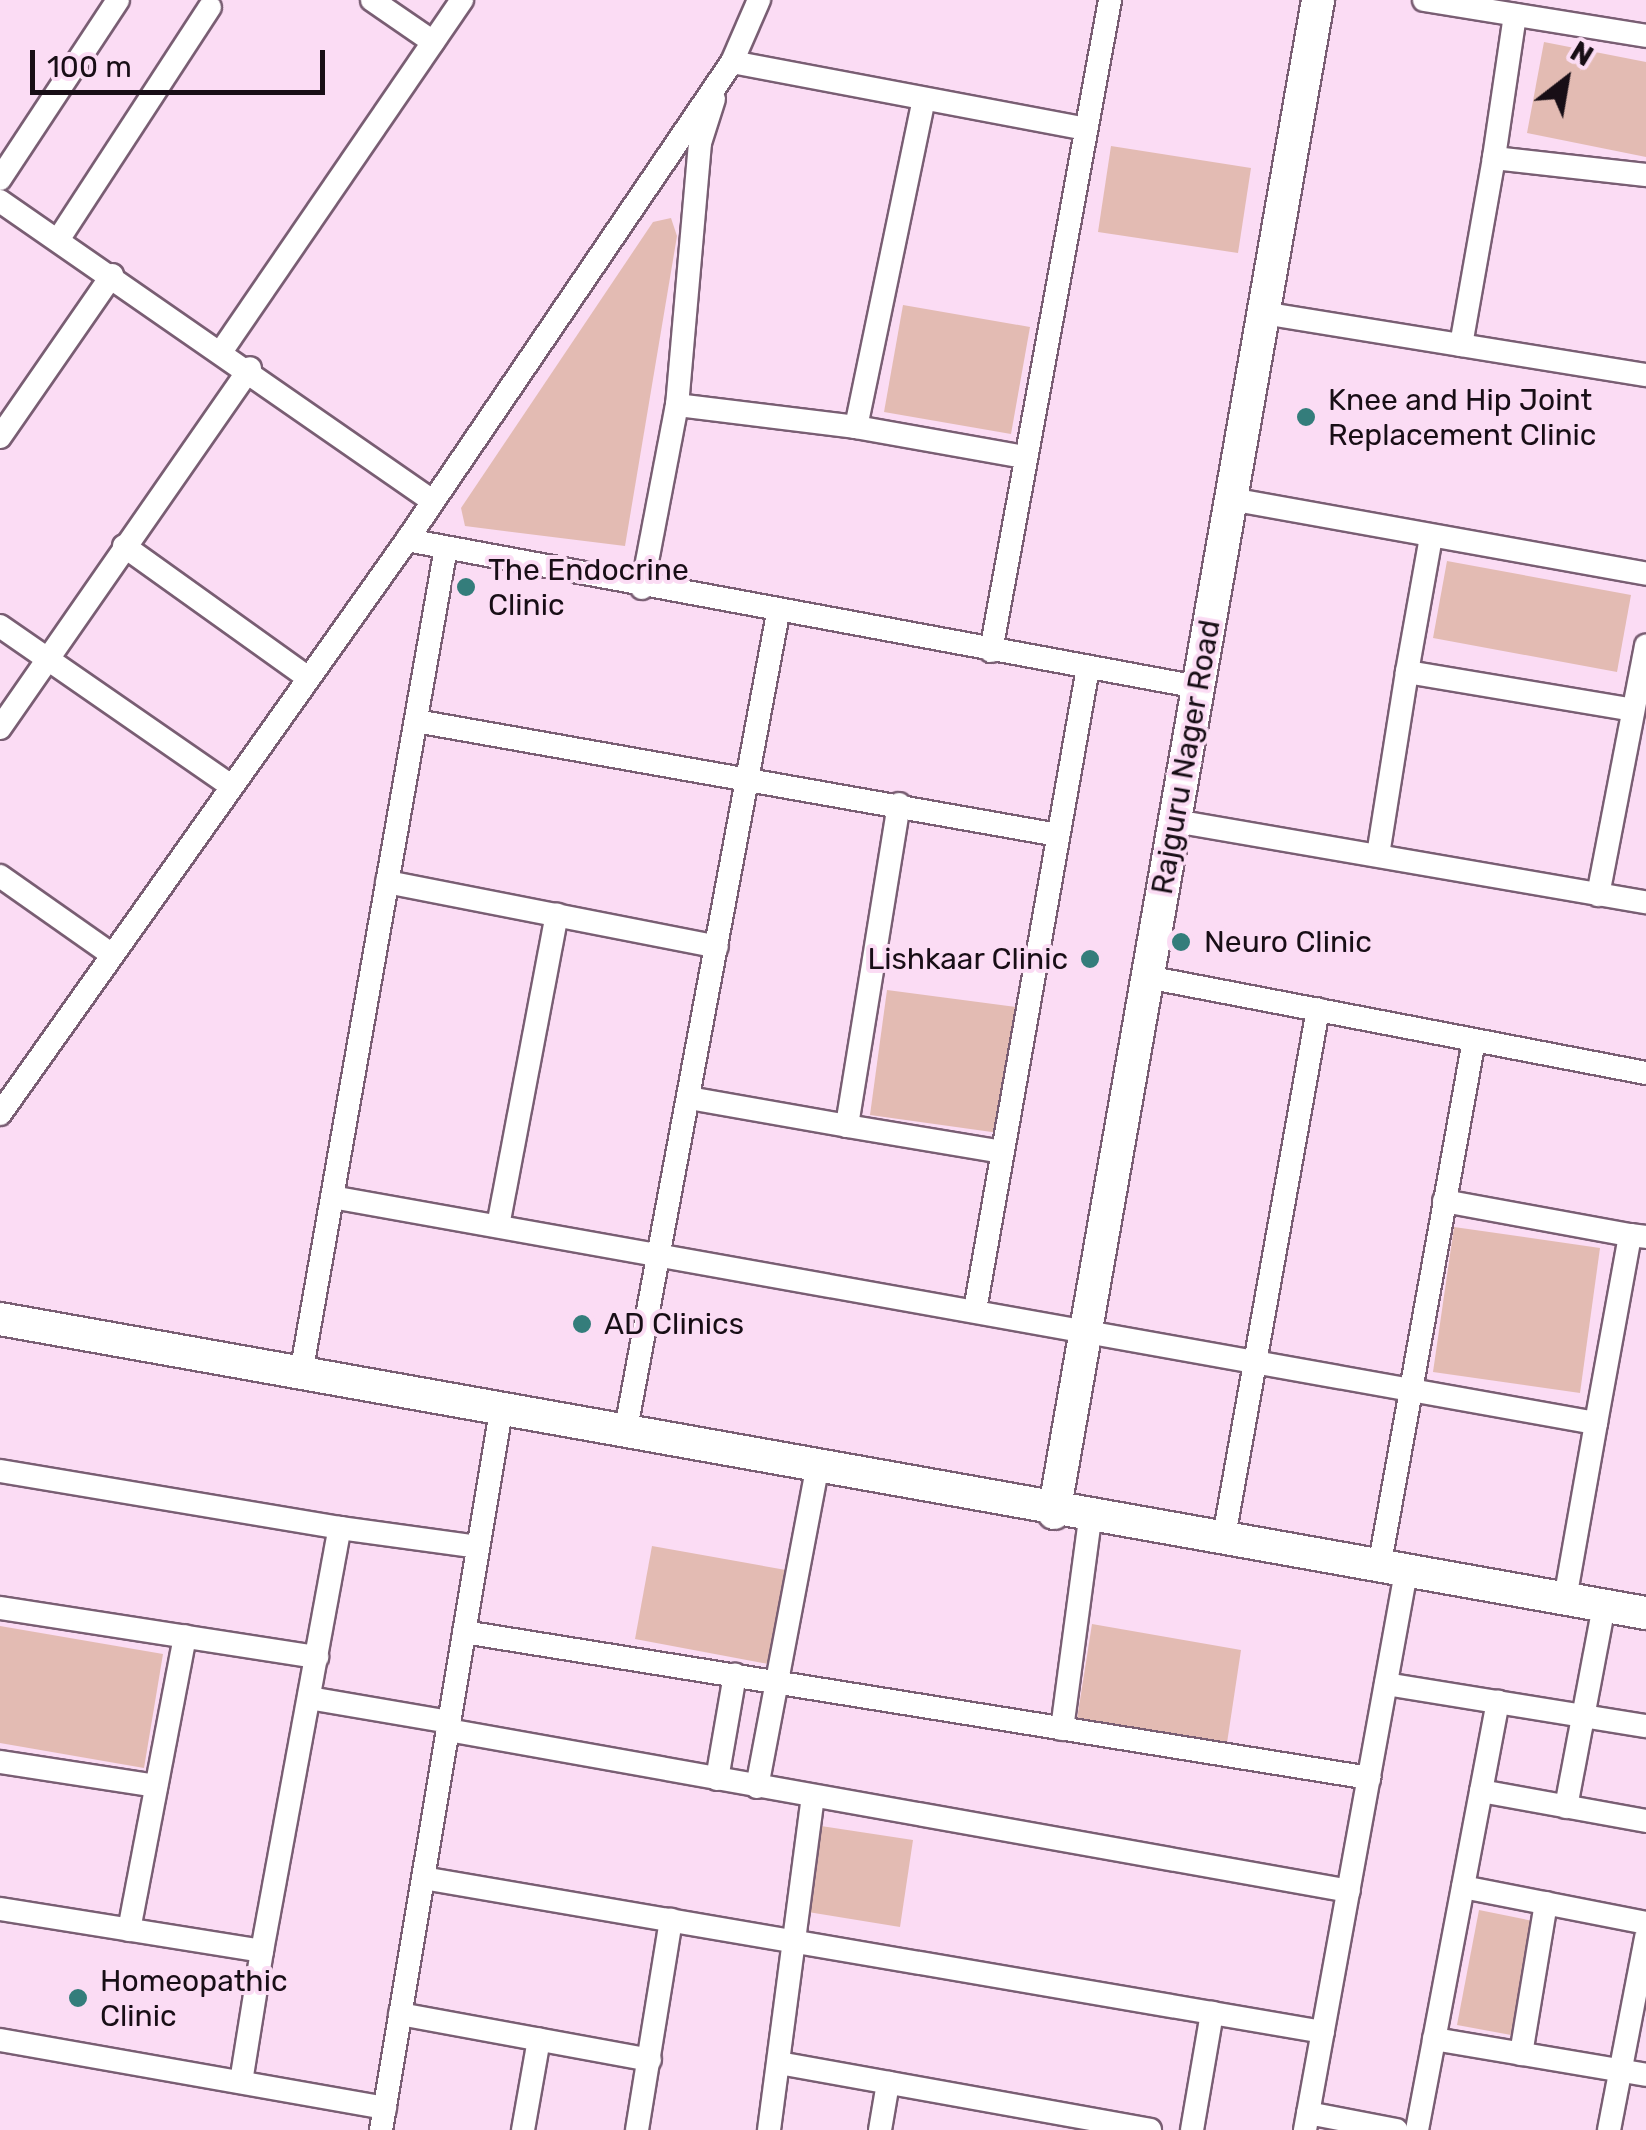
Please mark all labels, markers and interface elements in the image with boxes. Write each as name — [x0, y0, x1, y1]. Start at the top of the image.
scale bar — [35, 30, 330, 92]
north arrow — [1516, 30, 1616, 130]
text: N — [1565, 35, 1599, 73]
text: 100 m — [47, 49, 132, 85]
place label: Knee and Hip Joint Replacement Clinic — [1328, 382, 1596, 452]
marker: Knee and Hip Joint Replacement Clinic — [1293, 404, 1319, 430]
place label: The Endocrine Clinic — [488, 552, 689, 622]
marker: The Endocrine Clinic — [453, 574, 479, 600]
street label: Rajguru Nager Road — [1144, 617, 1228, 897]
place label: Neuro Clinic — [1204, 924, 1372, 960]
marker: Neuro Clinic — [1168, 929, 1194, 955]
place label: Lishkaar Clinic — [867, 941, 1068, 977]
marker: Lishkaar Clinic — [1077, 946, 1103, 972]
place label: AD Clinics — [604, 1306, 744, 1342]
marker: AD Clinics — [569, 1311, 595, 1337]
place label: Homeopathic Clinic — [100, 1963, 287, 2034]
marker: Homeopathic Clinic — [65, 1985, 91, 2011]

